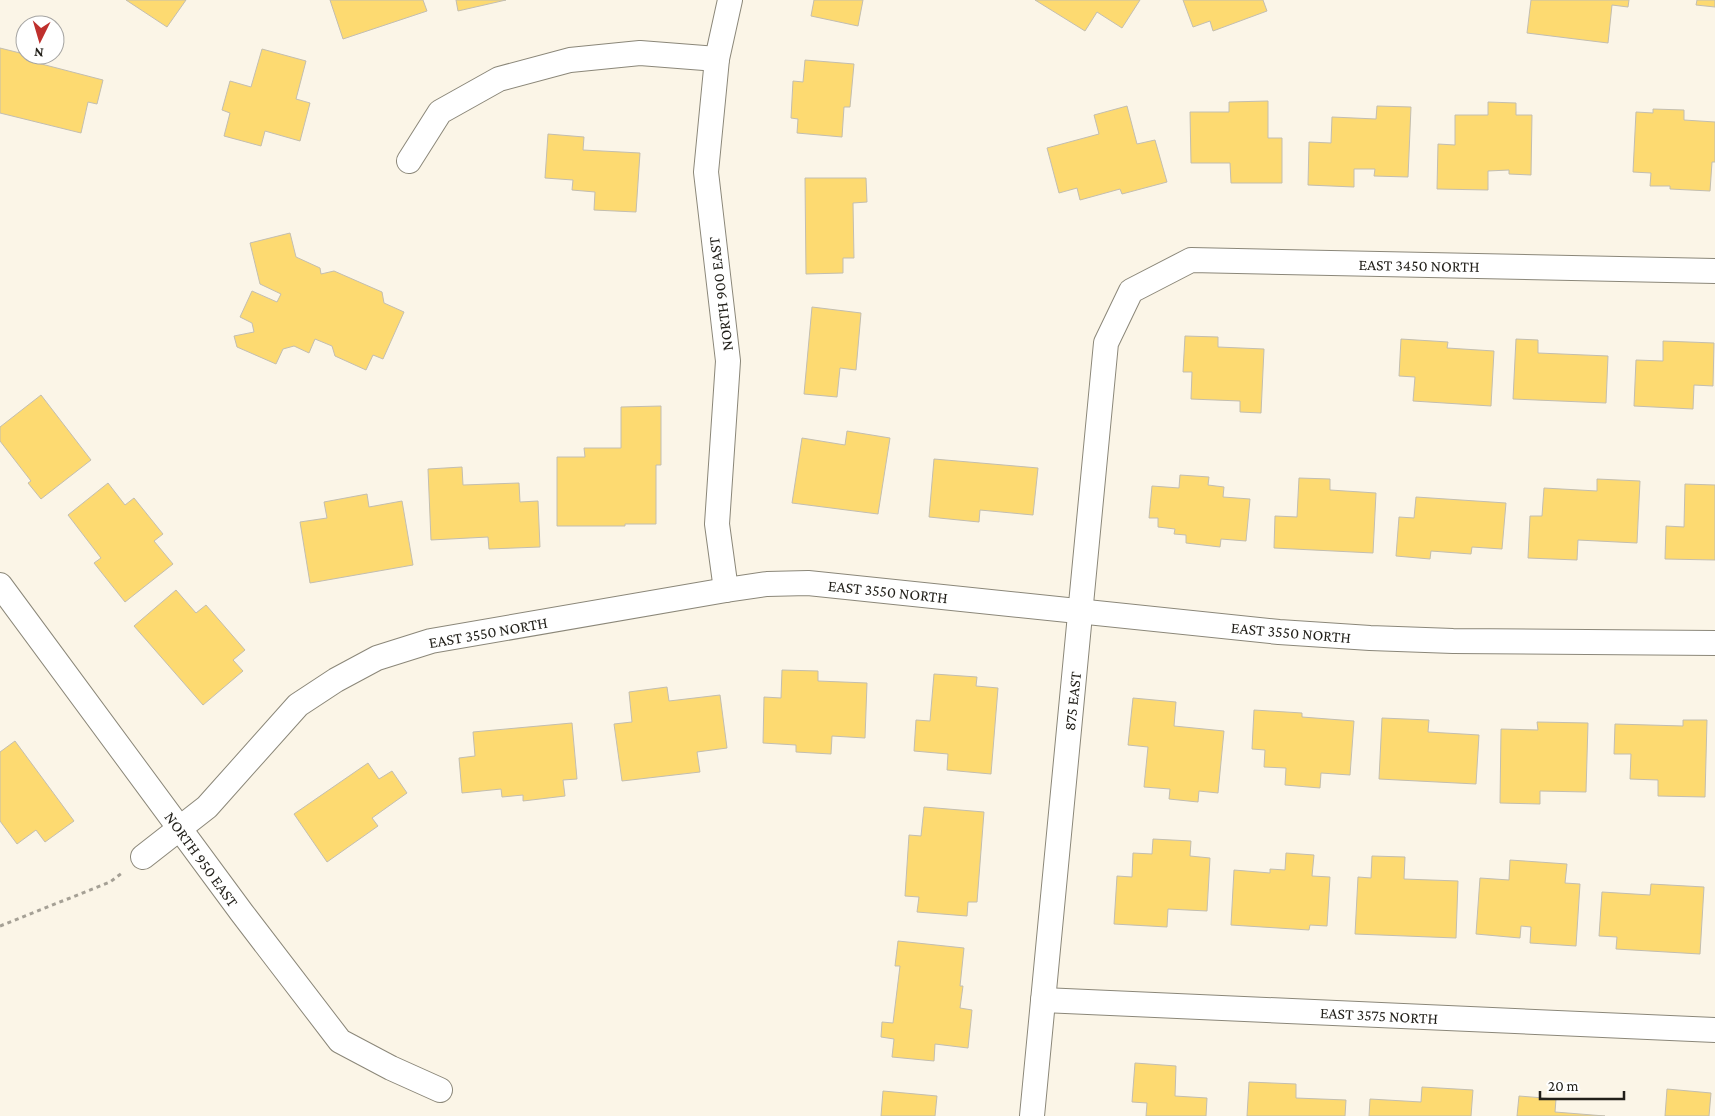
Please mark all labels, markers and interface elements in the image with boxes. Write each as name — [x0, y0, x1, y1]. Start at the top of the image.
north arrow — [15, 15, 65, 65]
text: N — [33, 45, 44, 61]
street label: NORTH 900 EAST — [705, 236, 736, 352]
street label: EAST 3450 NORTH — [1358, 256, 1480, 275]
street label: EAST 3550 NORTH — [827, 577, 949, 606]
street label: EAST 3550 NORTH — [427, 614, 549, 651]
street label: EAST 3550 NORTH — [1230, 619, 1352, 646]
street label: 875 EAST — [1061, 670, 1084, 732]
street label: NORTH 950 EAST — [161, 808, 242, 910]
street label: EAST 3575 NORTH — [1320, 1004, 1438, 1027]
scale bar — [1540, 1068, 1624, 1100]
text: 20 m — [1548, 1078, 1579, 1094]

